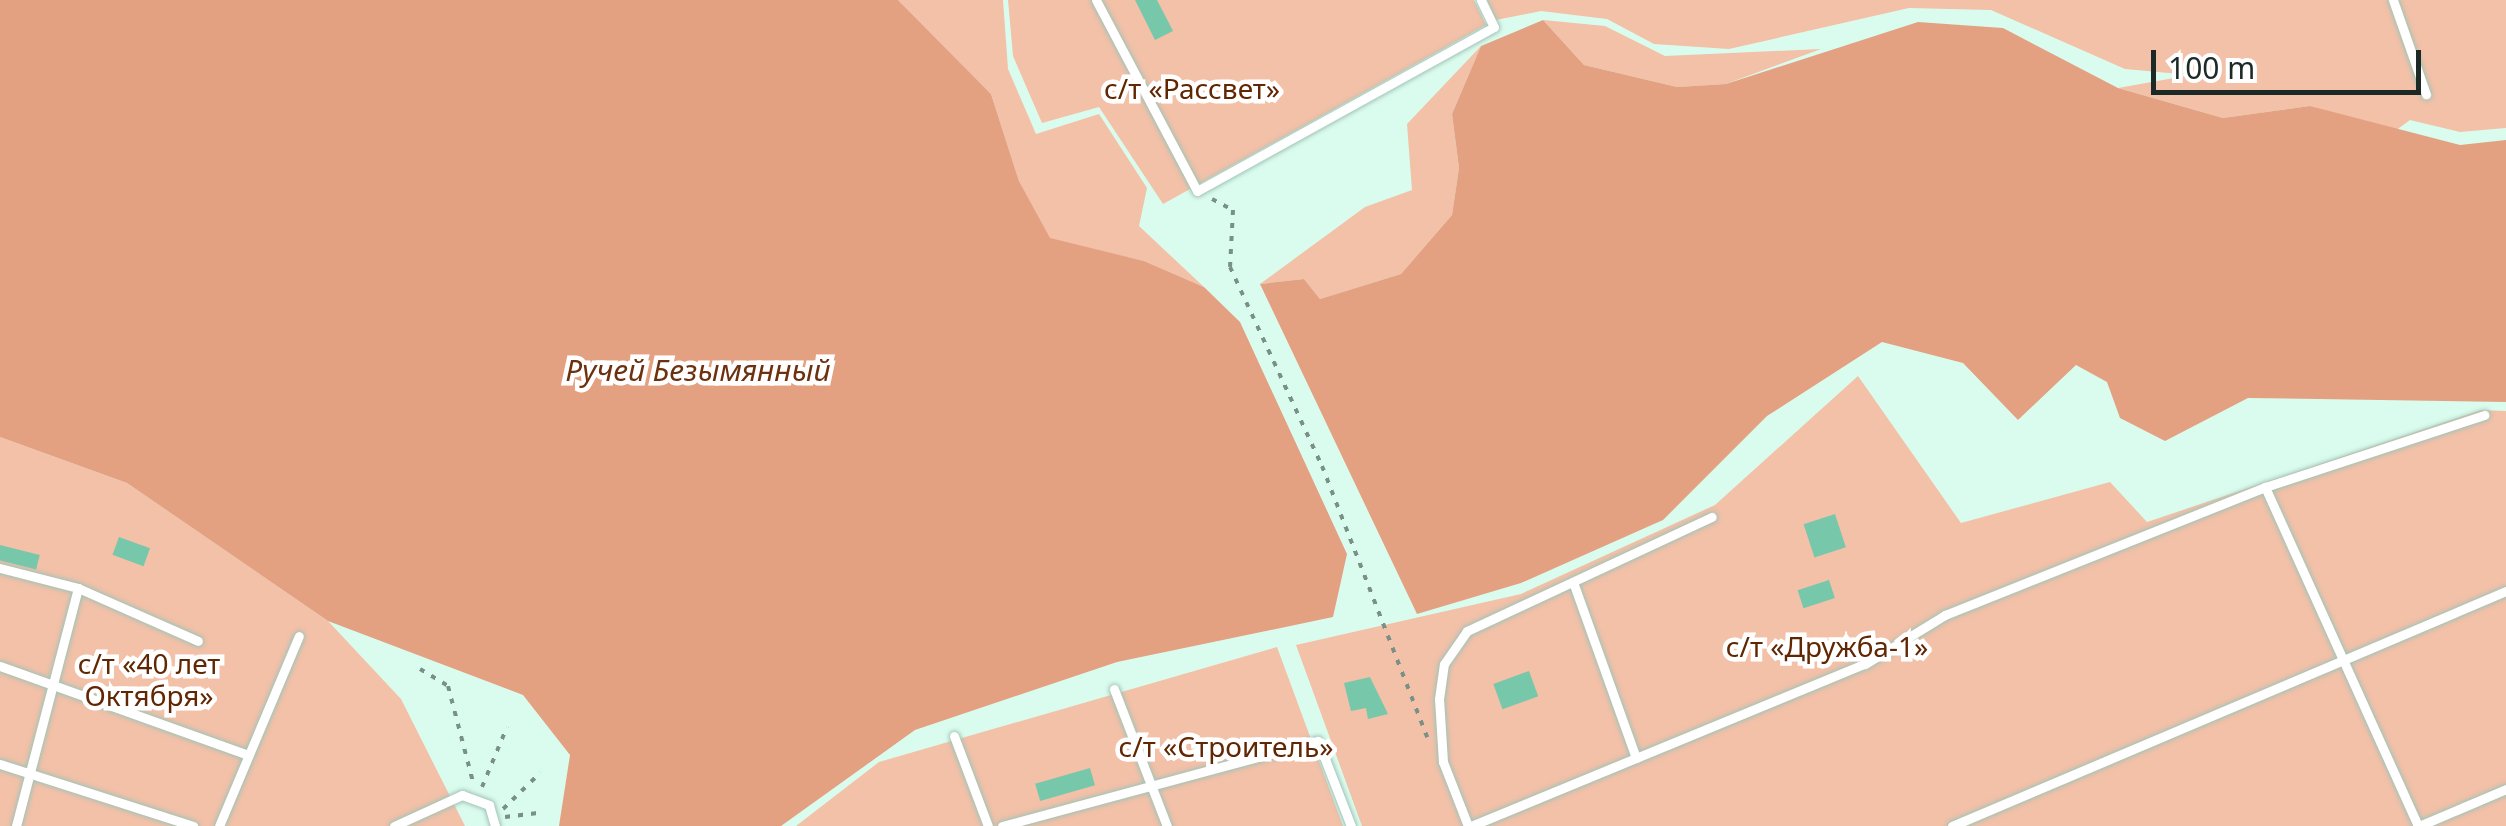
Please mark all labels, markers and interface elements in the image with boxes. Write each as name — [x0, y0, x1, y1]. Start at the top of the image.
scale bar — [2156, 30, 2426, 92]
text: 100 m — [2168, 47, 2255, 88]
park label: с/т «Рассвет» — [1104, 71, 1280, 105]
water label: Ручей Безымянный — [566, 352, 830, 388]
park label: с/т «Дружба-1» — [1726, 629, 1928, 663]
park label: с/т «40 лет Октября» — [78, 646, 220, 712]
park label: с/т «Строитель» — [1119, 729, 1333, 763]

